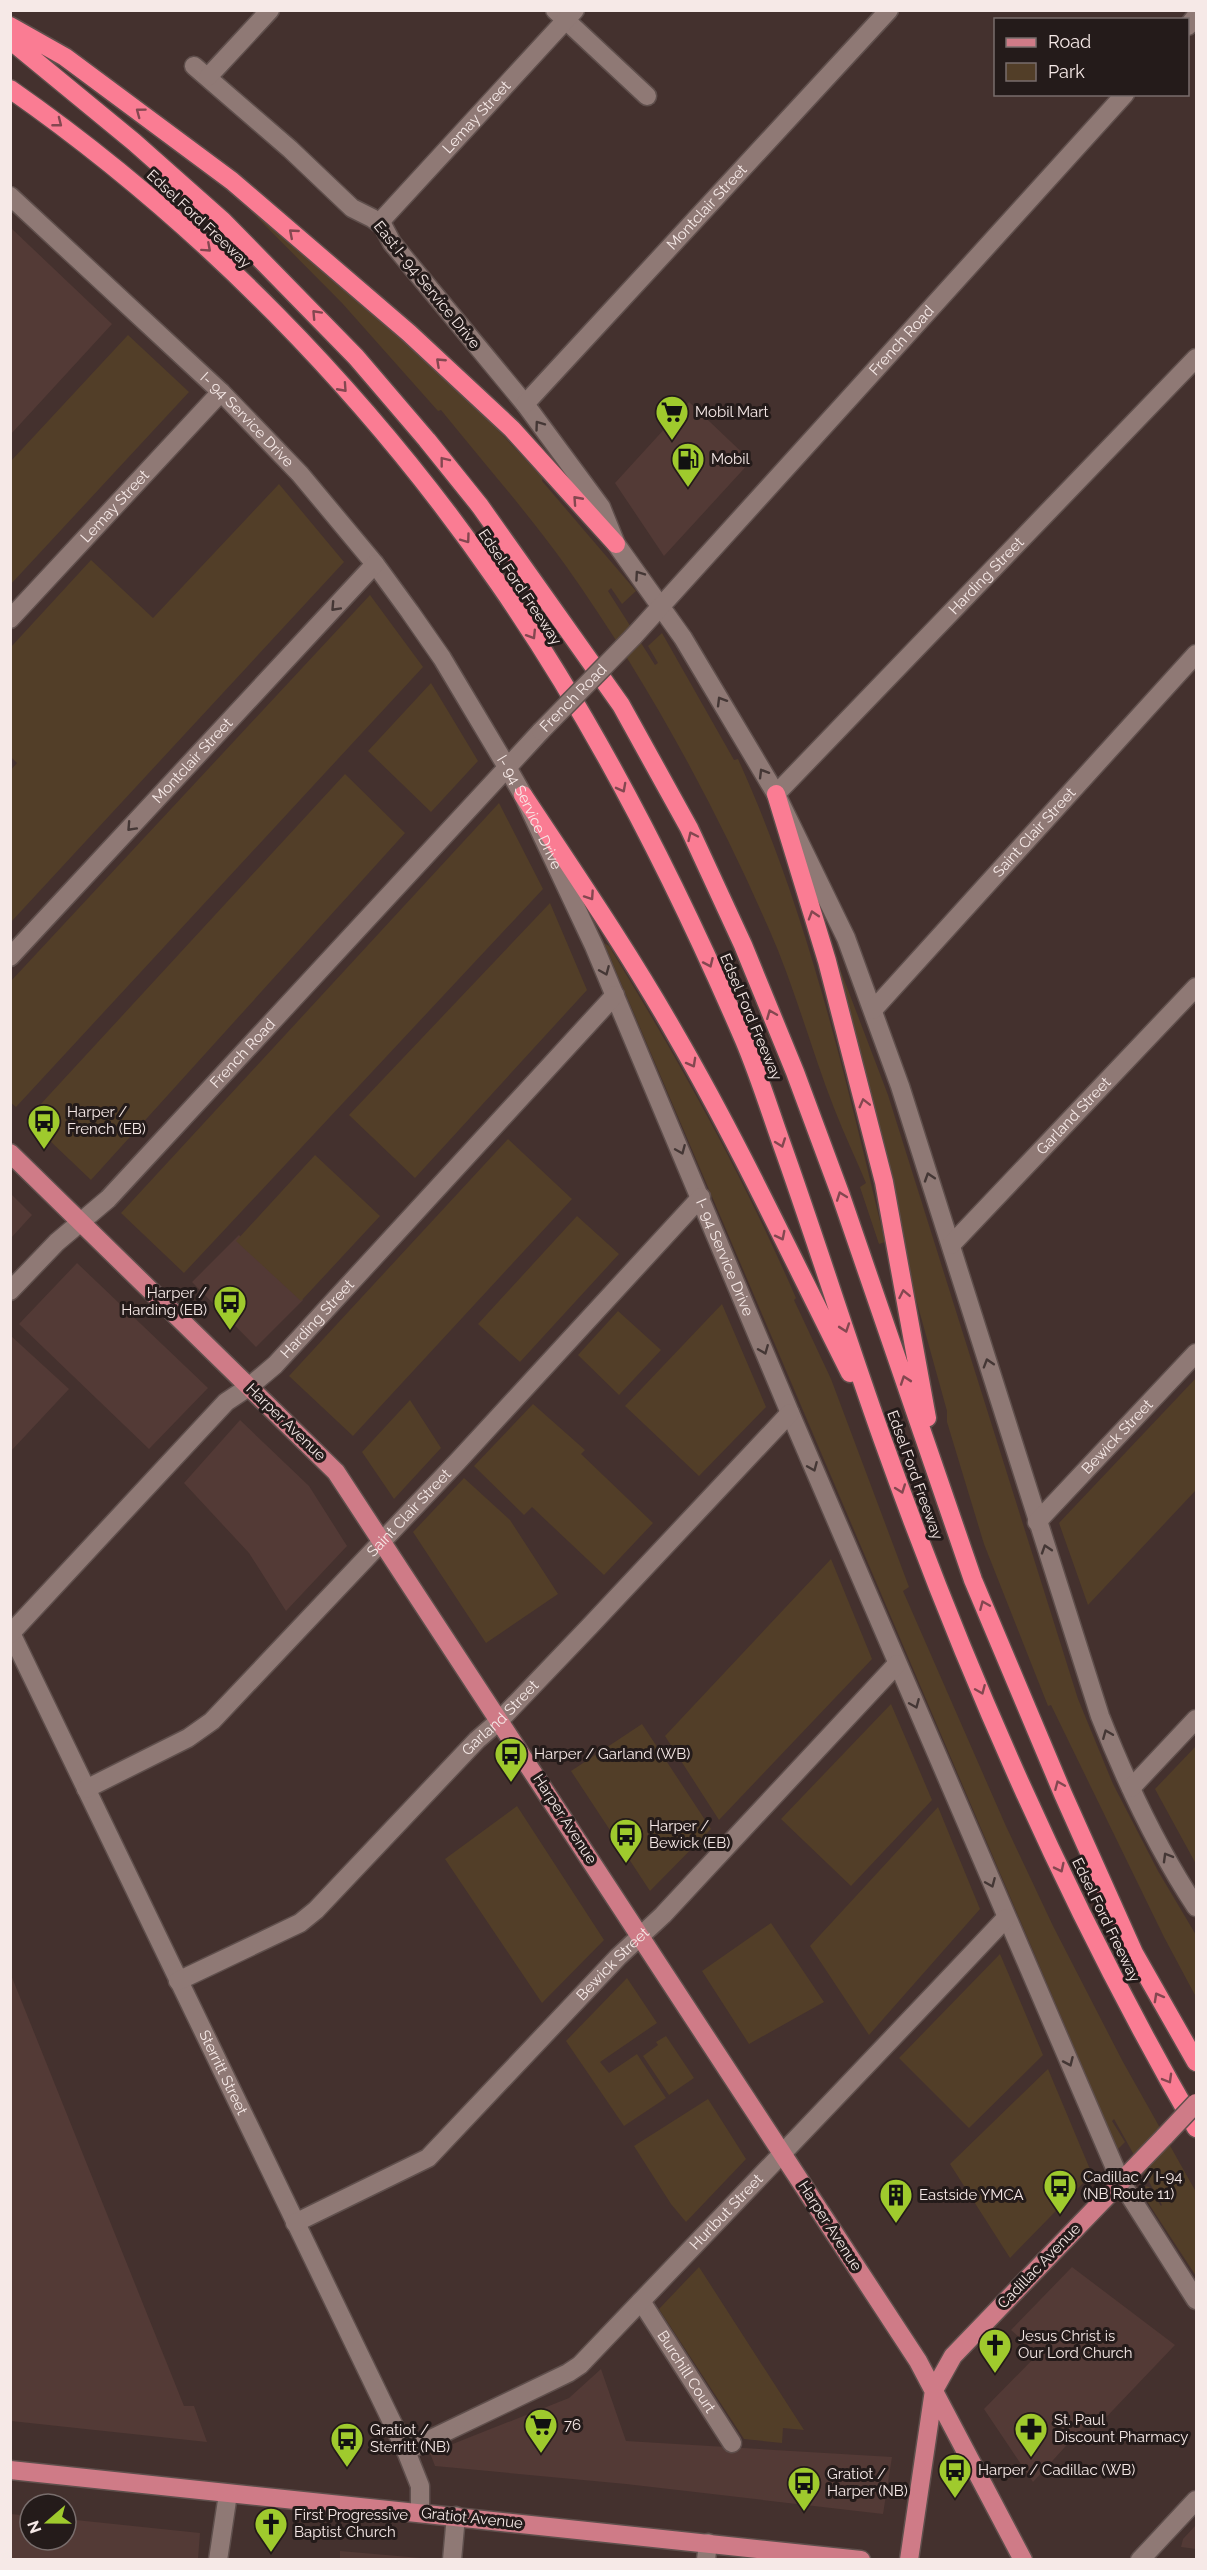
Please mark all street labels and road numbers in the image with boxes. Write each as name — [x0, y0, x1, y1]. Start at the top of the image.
street label: Lemay Street — [439, 77, 514, 157]
street label: Montclair Street — [663, 161, 751, 254]
street label: Edsel Ford Freeway — [143, 166, 255, 272]
street label: East I- 94 Service Drive — [370, 218, 484, 353]
street label: French Road — [865, 302, 938, 379]
street label: I- 94 Service Drive — [197, 368, 298, 471]
street label: Lemay Street — [77, 466, 153, 546]
street label: Edsel Ford Freeway — [475, 526, 565, 648]
street label: Harding Street — [945, 533, 1028, 618]
street label: French Road — [536, 660, 610, 736]
street label: Montclair Street — [148, 714, 236, 807]
street label: I- 94 Service Drive — [493, 752, 566, 873]
street label: Saint Clair Street — [989, 784, 1079, 881]
street label: Edsel Ford Freeway — [716, 951, 786, 1083]
street label: French Road — [206, 1015, 279, 1092]
street label: Garland Street — [1033, 1073, 1115, 1158]
street label: I- 94 Service Drive — [692, 1196, 757, 1319]
street label: Harding Street — [277, 1276, 358, 1362]
street label: Harper Avenue — [243, 1380, 330, 1465]
street label: Bewick Street — [1078, 1396, 1157, 1478]
street label: Edsel Ford Freeway — [883, 1408, 947, 1542]
street label: Saint Clair Street — [363, 1465, 455, 1561]
street label: Garland Street — [458, 1676, 542, 1759]
street label: Harper Avenue — [529, 1771, 601, 1867]
street label: Edsel Ford Freeway — [1068, 1855, 1144, 1985]
street label: Bewick Street — [573, 1924, 653, 2004]
street label: Sterritt Street — [195, 2027, 251, 2118]
street label: Hurlbut Street — [686, 2170, 767, 2254]
street label: Harper Avenue — [794, 2178, 866, 2274]
street label: Cadillac Avenue — [994, 2219, 1084, 2312]
street label: Burchill Court — [653, 2327, 719, 2416]
street label: Gratiot Avenue — [420, 2504, 524, 2532]

